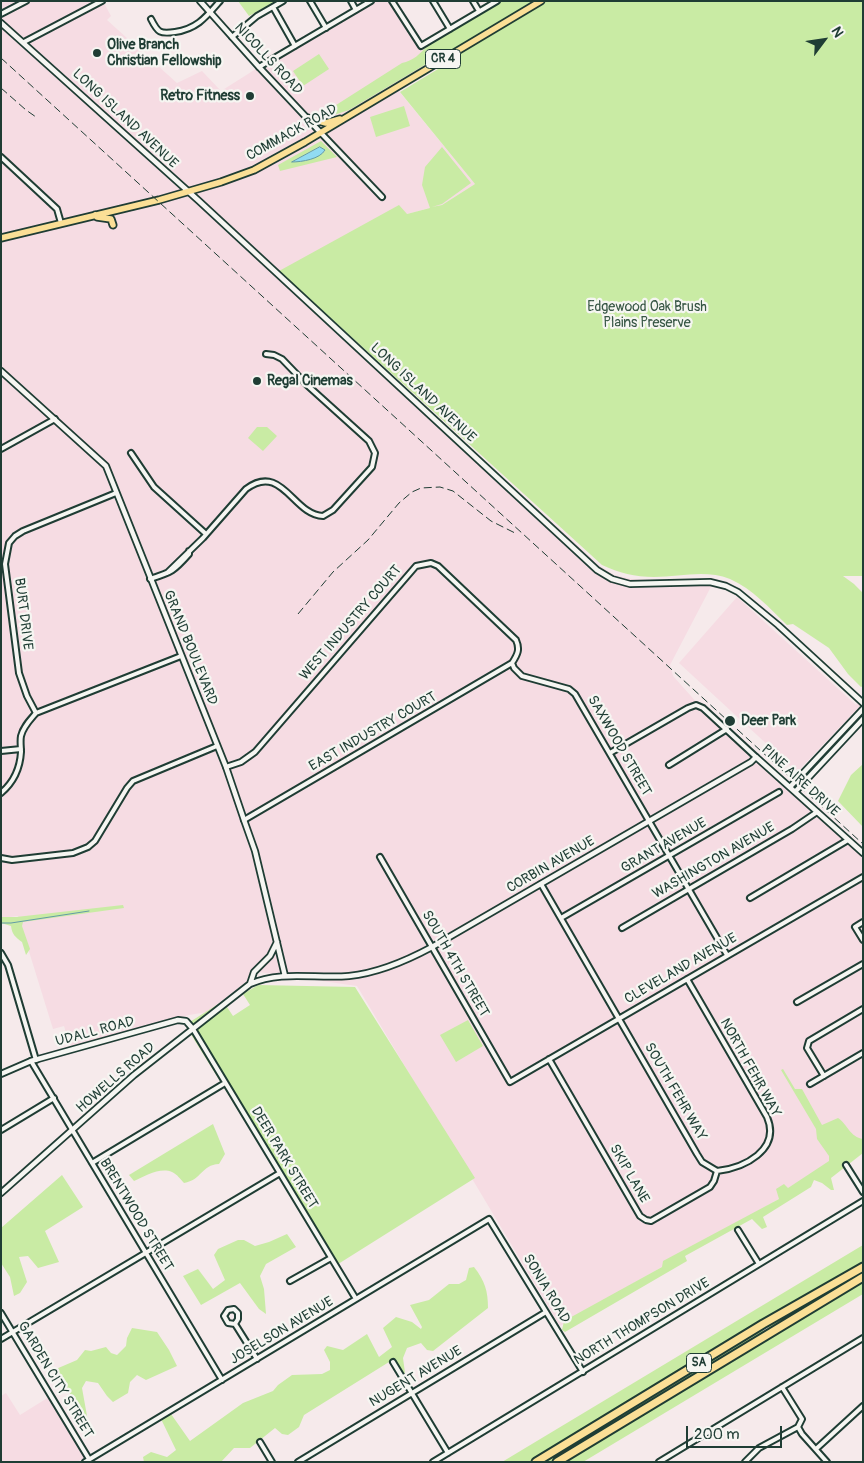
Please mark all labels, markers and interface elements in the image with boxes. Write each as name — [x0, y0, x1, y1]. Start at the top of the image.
north arrow — [799, 15, 849, 65]
street label: NICOLLS ROAD — [230, 20, 306, 98]
text: N — [828, 24, 847, 40]
place label: Olive Branch Christian Fellowship — [107, 37, 222, 70]
marker: Olive Branch Christian Fellowship — [91, 47, 103, 59]
road number: CR 4 — [426, 50, 460, 68]
street label: LONG ISLAND AVENUE — [69, 66, 181, 172]
place label: Retro Fitness — [160, 88, 240, 104]
marker: Retro Fitness — [244, 90, 256, 102]
street label: COMMACK ROAD — [244, 101, 340, 165]
park label: Edgewood Oak Brush Plains Preserve — [587, 299, 707, 332]
street label: LONG ISLAND AVENUE — [367, 340, 479, 446]
place label: Regal Cinemas — [267, 373, 353, 389]
marker: Regal Cinemas — [251, 375, 263, 387]
street label: WEST INDUSTRY COURT — [296, 562, 406, 684]
street label: BURT DRIVE — [10, 577, 36, 651]
street label: GRAND BOULEVARD — [159, 588, 221, 708]
street label: EAST INDUSTRY COURT — [306, 689, 440, 775]
street label: SAXWOOD STREET — [583, 693, 655, 799]
place label: Deer Park — [741, 713, 796, 729]
marker: Deer Park — [723, 714, 737, 728]
street label: PINE AIRE DRIVE — [757, 741, 843, 821]
street label: GRANT AVENUE — [618, 815, 710, 877]
street label: WASHINGTON AVENUE — [650, 819, 778, 903]
street label: CORBIN AVENUE — [504, 833, 598, 897]
street label: SOUTH 4TH STREET — [418, 908, 492, 1020]
street label: CLEVELAND AVENUE — [622, 930, 740, 1008]
street label: UDALL ROAD — [54, 1013, 136, 1051]
street label: NORTH FEHR WAY — [716, 1016, 784, 1120]
street label: HOWELLS ROAD — [73, 1039, 159, 1117]
street label: SOUTH FEHR WAY — [640, 1040, 710, 1144]
street label: DEER PARK STREET — [247, 1104, 321, 1212]
street label: SKIP LANE — [605, 1142, 653, 1206]
street label: BRENTWOOD STREET — [96, 1155, 176, 1275]
street label: SONIA ROAD — [519, 1251, 573, 1327]
street label: NORTH THOMPSON DRIVE — [571, 1275, 713, 1369]
street label: JOSELSON AVENUE — [227, 1293, 337, 1369]
street label: GARDEN CITY STREET — [13, 1319, 97, 1441]
street label: NUGENT AVENUE — [367, 1343, 465, 1411]
road number: SA — [686, 1354, 712, 1372]
scale bar — [689, 1416, 785, 1448]
text: 200 m — [694, 1425, 739, 1444]

